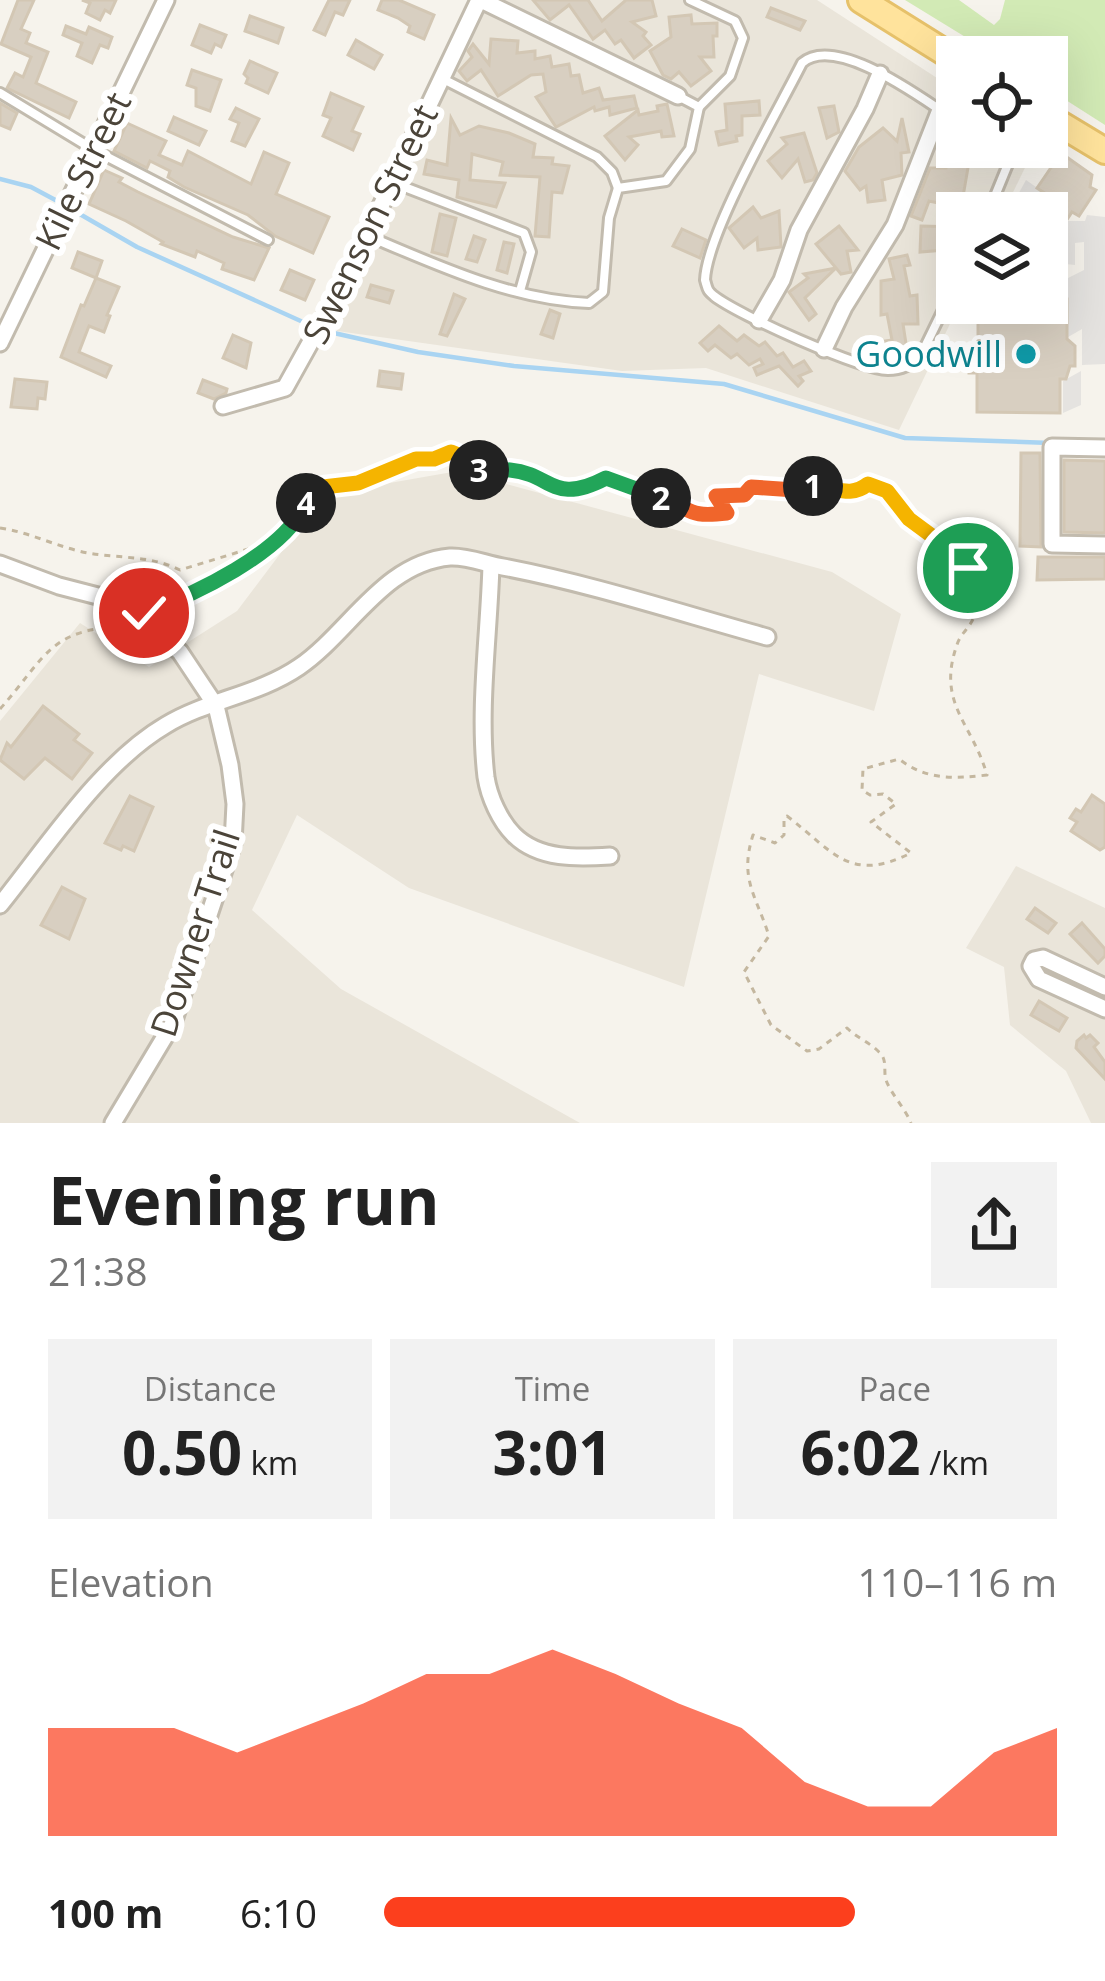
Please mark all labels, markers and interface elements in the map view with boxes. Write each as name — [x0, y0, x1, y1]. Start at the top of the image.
map controls — [936, 36, 1068, 324]
button: locate — [936, 36, 1068, 168]
street label: Kile Street — [23, 83, 142, 258]
street label: Swenson Street — [290, 96, 449, 352]
button: layers — [936, 192, 1068, 324]
place label: Goodwill — [855, 329, 1002, 378]
marker: Goodwill — [1013, 341, 1039, 367]
pin: 3 — [449, 440, 509, 500]
text: 3 — [470, 447, 488, 492]
pin: 1 — [783, 456, 843, 516]
text: 1 — [804, 463, 822, 508]
pin: 2 — [631, 468, 691, 528]
pin: 4 — [276, 473, 336, 533]
text: 2 — [652, 475, 670, 520]
text: 4 — [297, 480, 315, 525]
pin — [917, 517, 1019, 619]
icon: arrive — [935, 535, 1001, 601]
pin — [93, 562, 195, 664]
icon: check — [111, 580, 177, 646]
street label: Downer Trail — [138, 823, 251, 1043]
text: Evening run — [48, 1154, 440, 1244]
button: share — [931, 1162, 1057, 1288]
text: 21:38 — [48, 1244, 147, 1297]
text: Distance — [144, 1366, 277, 1411]
text: Time — [515, 1366, 590, 1411]
text: Pace — [859, 1366, 931, 1411]
text: 0.50 — [122, 1411, 242, 1493]
text: 3:01 — [492, 1411, 613, 1493]
text: 6:02 — [801, 1411, 921, 1493]
text: km — [242, 1440, 298, 1485]
text: /km — [921, 1440, 989, 1485]
text: Elevation — [48, 1555, 214, 1608]
text: 110–116 m — [857, 1555, 1057, 1608]
text: 100 m — [48, 1886, 163, 1939]
text: 6:10 — [240, 1886, 317, 1939]

